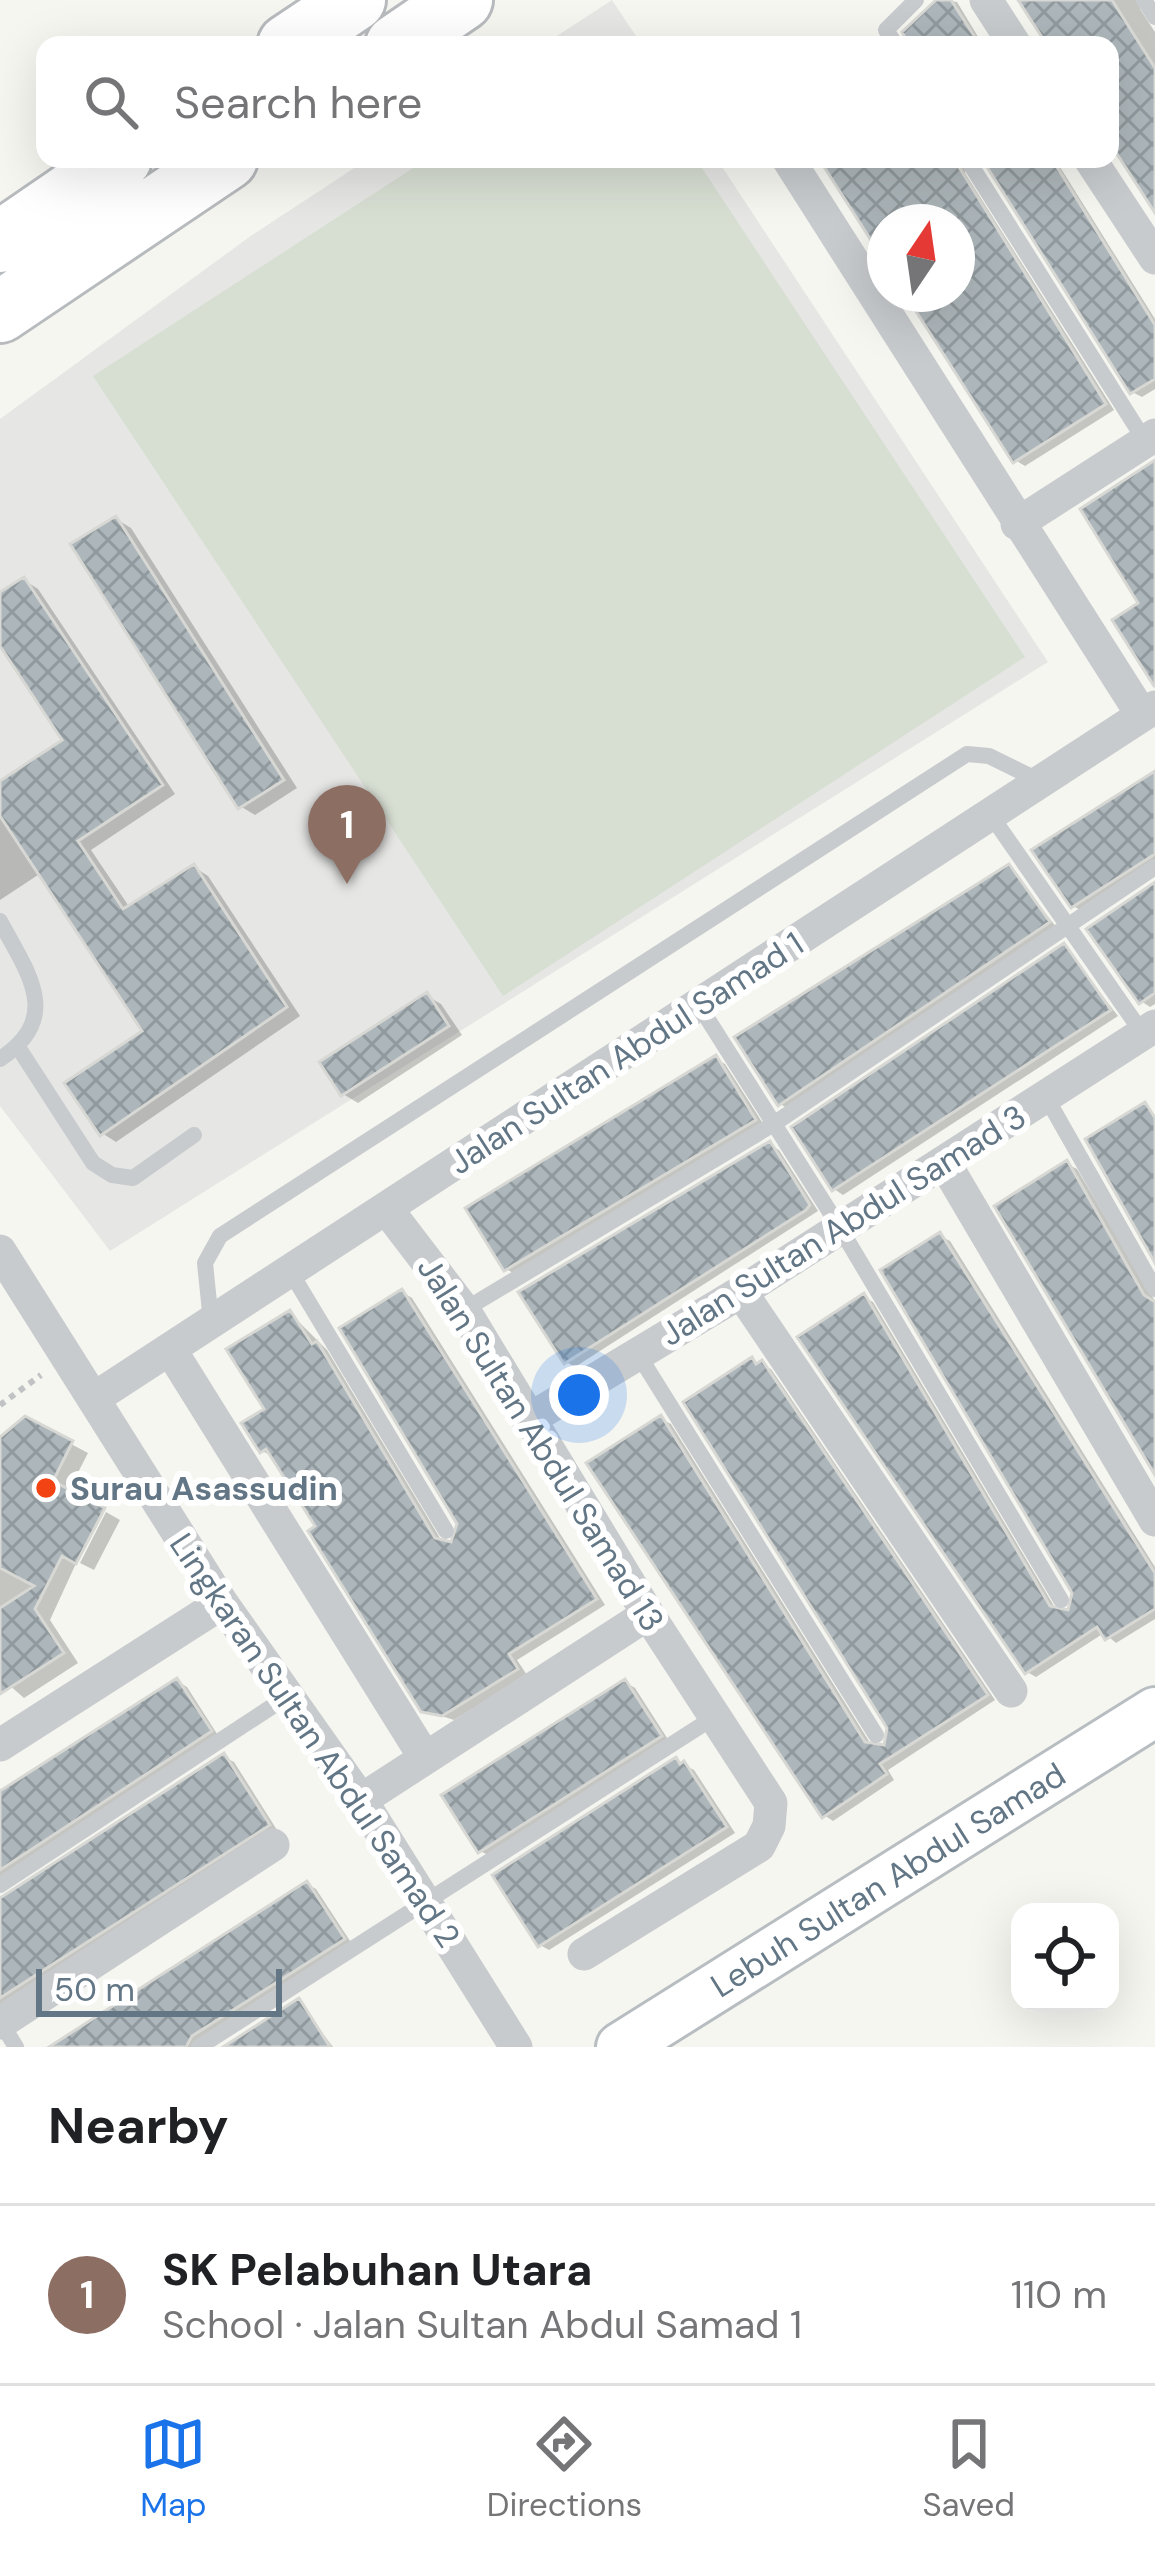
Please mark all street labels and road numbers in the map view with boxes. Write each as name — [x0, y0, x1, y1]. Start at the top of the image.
street label: Jalan Sultan Abdul Samad 1 — [441, 922, 811, 1184]
street label: Jalan Sultan Abdul Samad 3 — [652, 1095, 1034, 1355]
street label: Jalan Sultan Abdul Samad 13 — [408, 1249, 674, 1639]
street label: Lingkaran Sultan Abdul Samad 2 — [160, 1525, 470, 1955]
street label: Lebuh Sultan Abdul Samad — [703, 1753, 1073, 2007]

